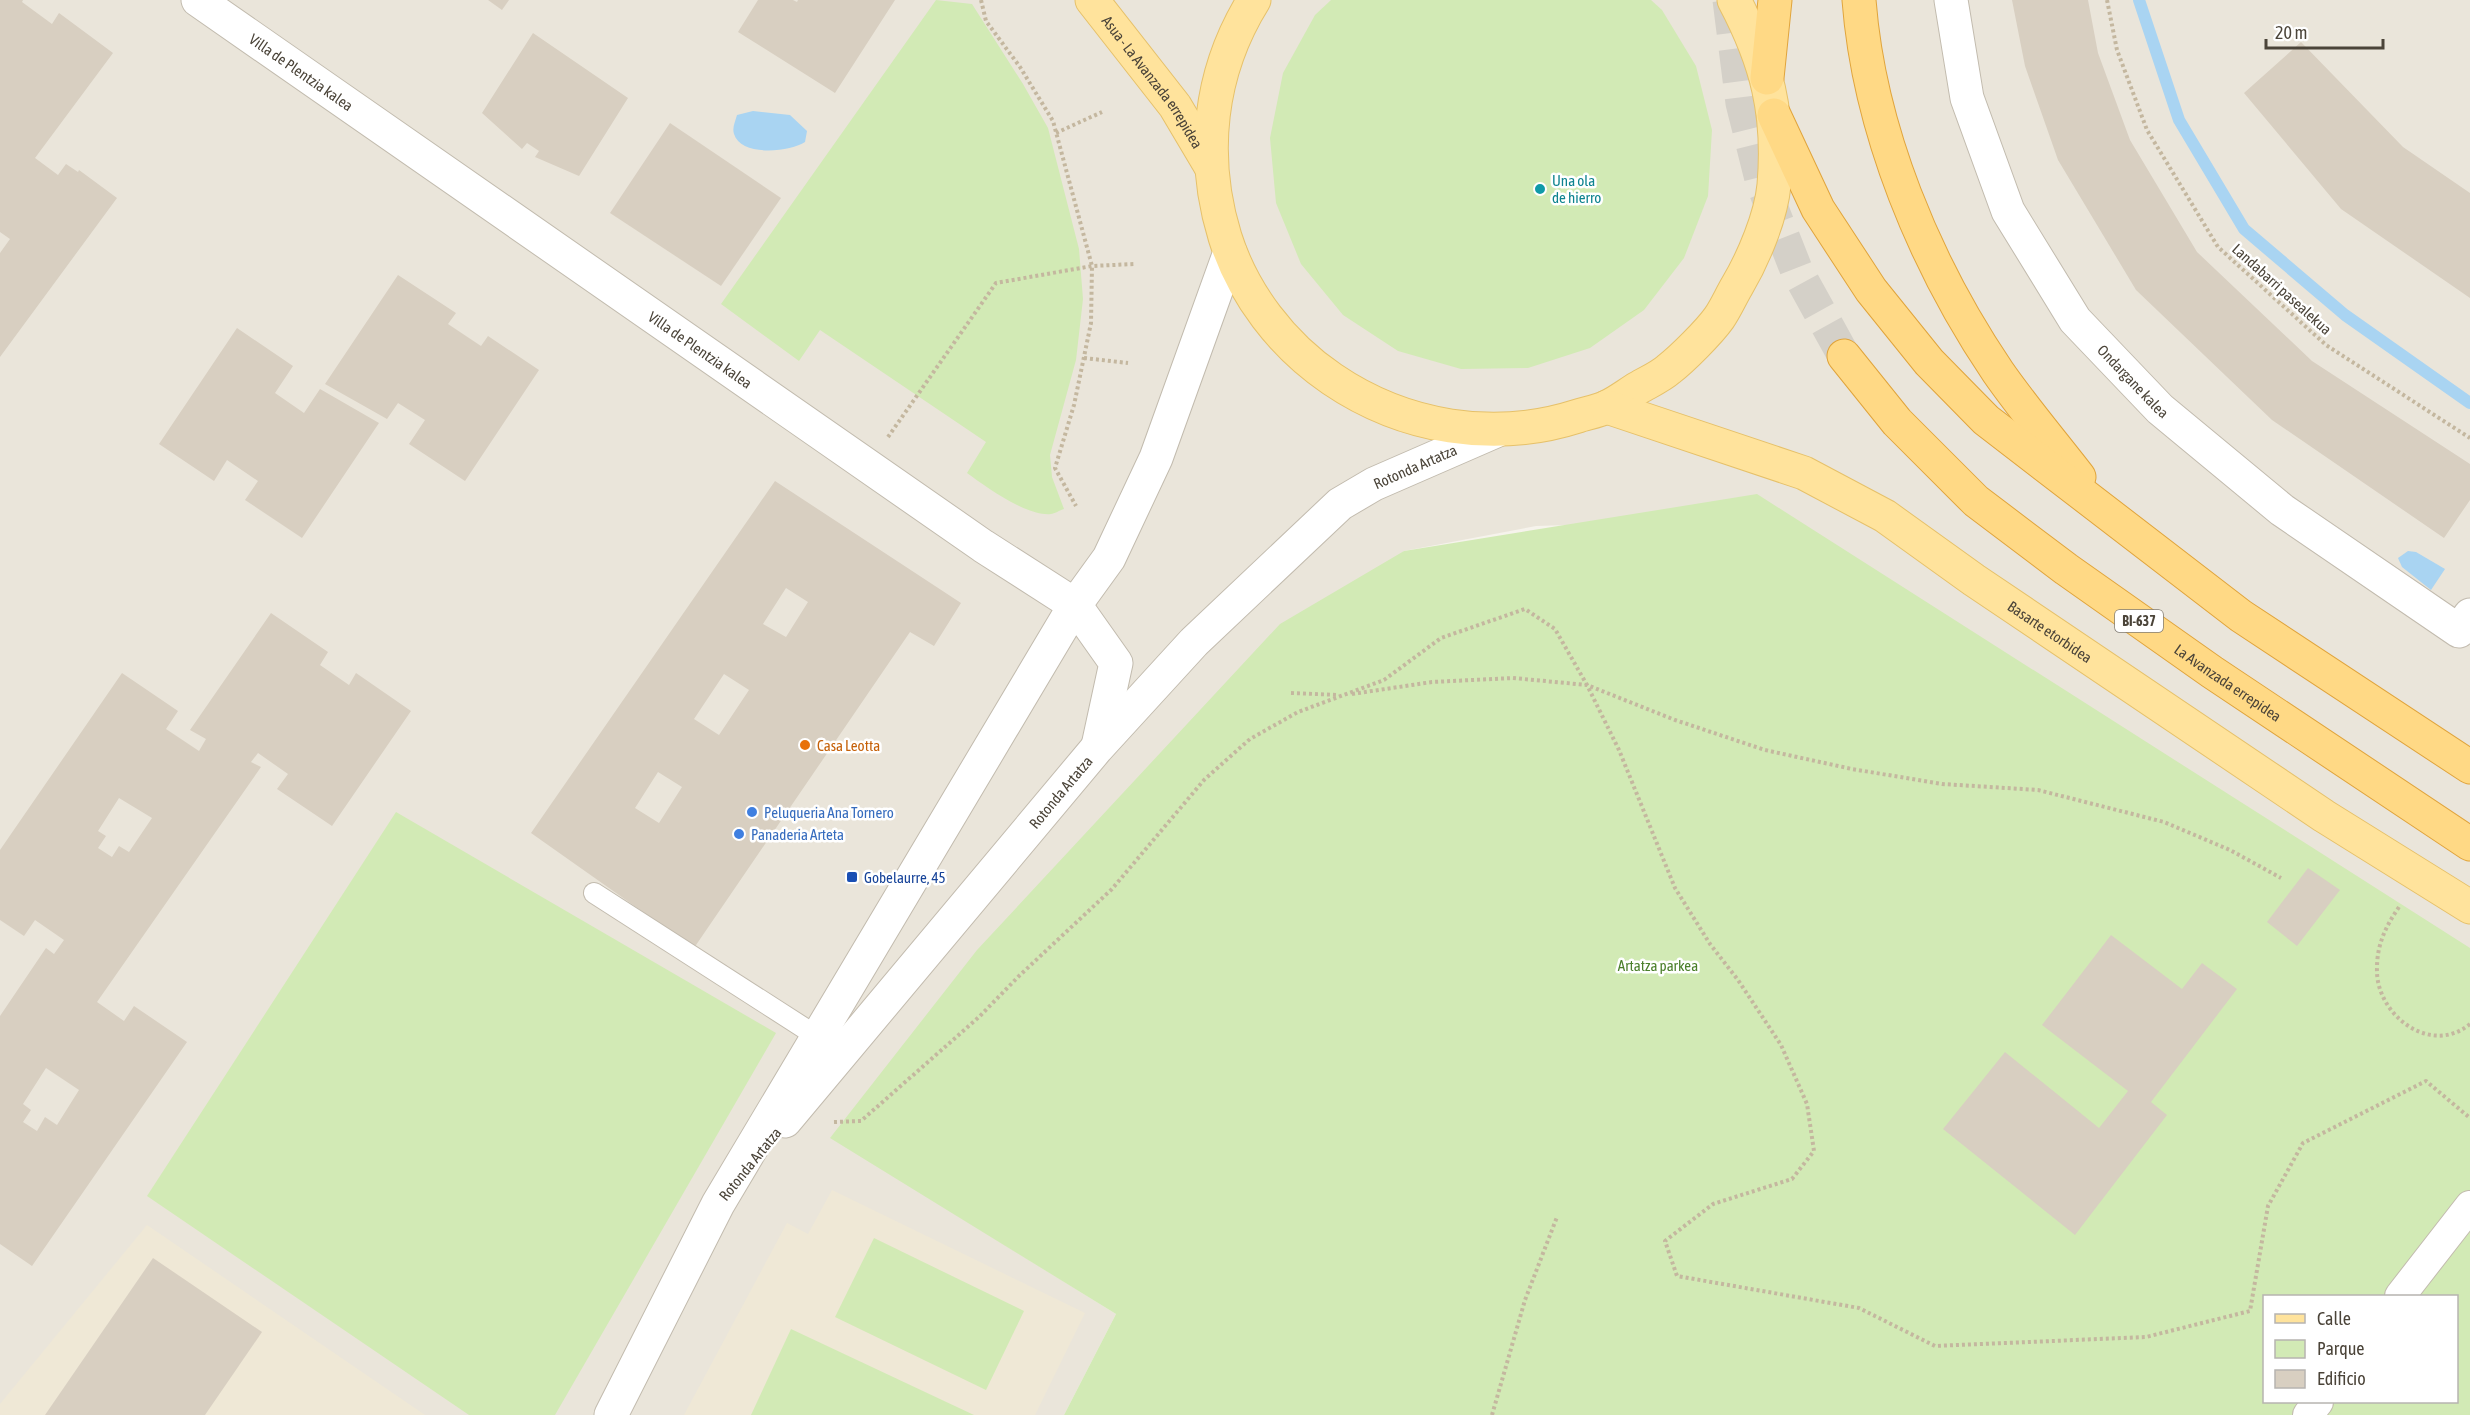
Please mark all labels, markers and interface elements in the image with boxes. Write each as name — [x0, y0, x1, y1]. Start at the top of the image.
street label: Asua - La Avanzada errepidea — [1099, 12, 1206, 151]
scale bar — [2266, 12, 2383, 50]
text: 20 m — [2275, 22, 2307, 43]
street label: Villa de Plentzia kalea — [246, 30, 357, 114]
place label: Una ola de hierro — [1552, 172, 1601, 206]
marker: Una ola de hierro — [1533, 182, 1547, 196]
street label: Landabarri pasealekua — [2229, 240, 2335, 338]
street label: Villa de Plentzia kalea — [645, 307, 756, 391]
street label: Ondargane kalea — [2095, 341, 2172, 421]
street label: Rotonda Artatza — [1371, 441, 1459, 492]
street label: Basarte etorbidea — [2005, 597, 2095, 666]
road number: BI-637 — [2115, 610, 2163, 632]
street label: La Avanzada errepidea — [2172, 640, 2285, 724]
place label: Casa Leotta — [817, 737, 880, 754]
marker: Casa Leotta — [798, 738, 812, 752]
street label: Rotonda Artatza — [1025, 752, 1095, 832]
place label: Peluqueria Ana Tornero — [764, 804, 894, 821]
marker: Peluqueria Ana Tornero — [745, 805, 759, 819]
place label: Panaderia Arteta — [751, 826, 844, 843]
marker: Panaderia Arteta — [732, 827, 746, 841]
place label: Gobelaurre, 45 — [864, 869, 946, 886]
marker: Gobelaurre, 45 — [845, 870, 859, 884]
park label: Artatza parkea — [1618, 957, 1698, 974]
street label: Rotonda Artatza — [715, 1124, 785, 1204]
legend — [2263, 1295, 2458, 1403]
text: Calle — [2317, 1308, 2351, 1329]
text: Parque — [2317, 1338, 2365, 1359]
text: Edificio — [2317, 1368, 2366, 1389]

